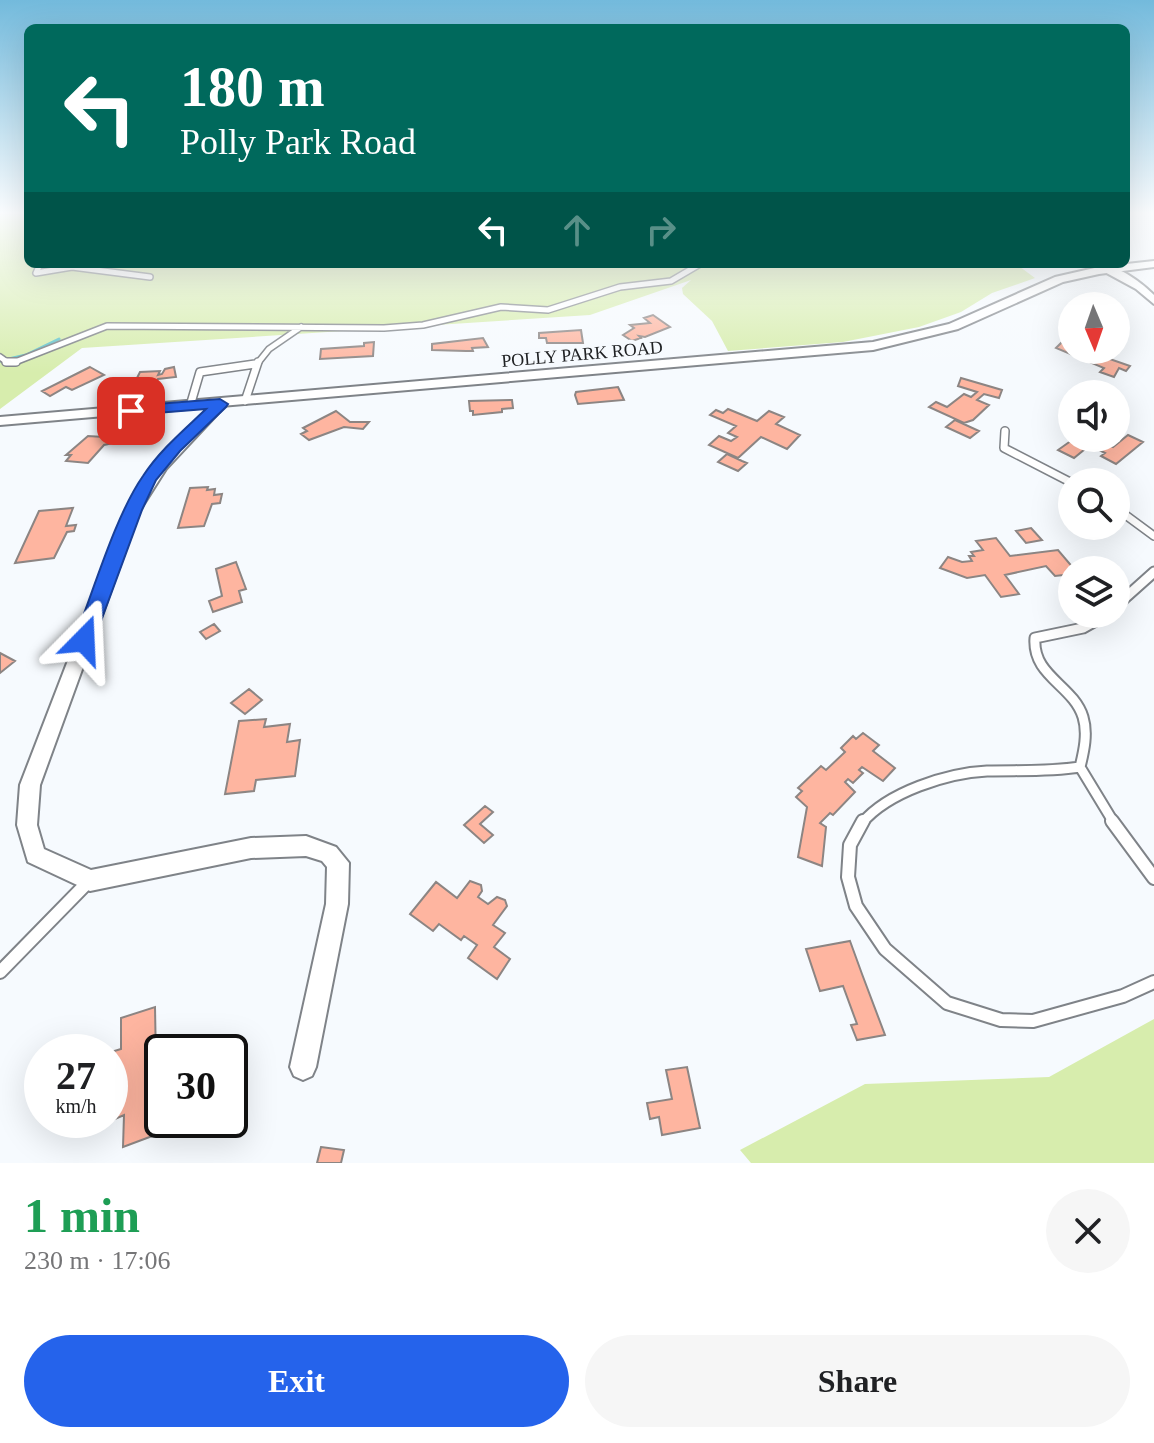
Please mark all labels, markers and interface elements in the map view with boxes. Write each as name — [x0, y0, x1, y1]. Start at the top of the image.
icon: left — [48, 56, 152, 160]
text: 180 m — [180, 56, 325, 118]
text: Polly Park Road — [180, 122, 416, 162]
icon: left — [471, 208, 515, 252]
icon: ahead — [555, 208, 599, 252]
icon: right — [639, 208, 683, 252]
north arrow — [1058, 292, 1130, 364]
map controls — [1058, 292, 1130, 628]
street label: POLLY PARK ROAD — [500, 337, 664, 371]
pin — [97, 377, 165, 445]
button: sound — [1058, 380, 1130, 452]
icon: arrive — [109, 389, 153, 433]
button: search — [1058, 468, 1130, 540]
button: layers — [1058, 556, 1130, 628]
position arrow — [42, 598, 126, 682]
speed limit sign: 30 — [144, 1034, 248, 1138]
text: 27 — [56, 1053, 96, 1098]
text: km/h — [55, 1095, 97, 1117]
text: 1 min — [24, 1189, 140, 1242]
button: close — [1046, 1189, 1130, 1273]
text: 230 m · 17:06 — [24, 1246, 171, 1275]
button: Exit — [24, 1335, 569, 1427]
button: Share — [585, 1335, 1130, 1427]

